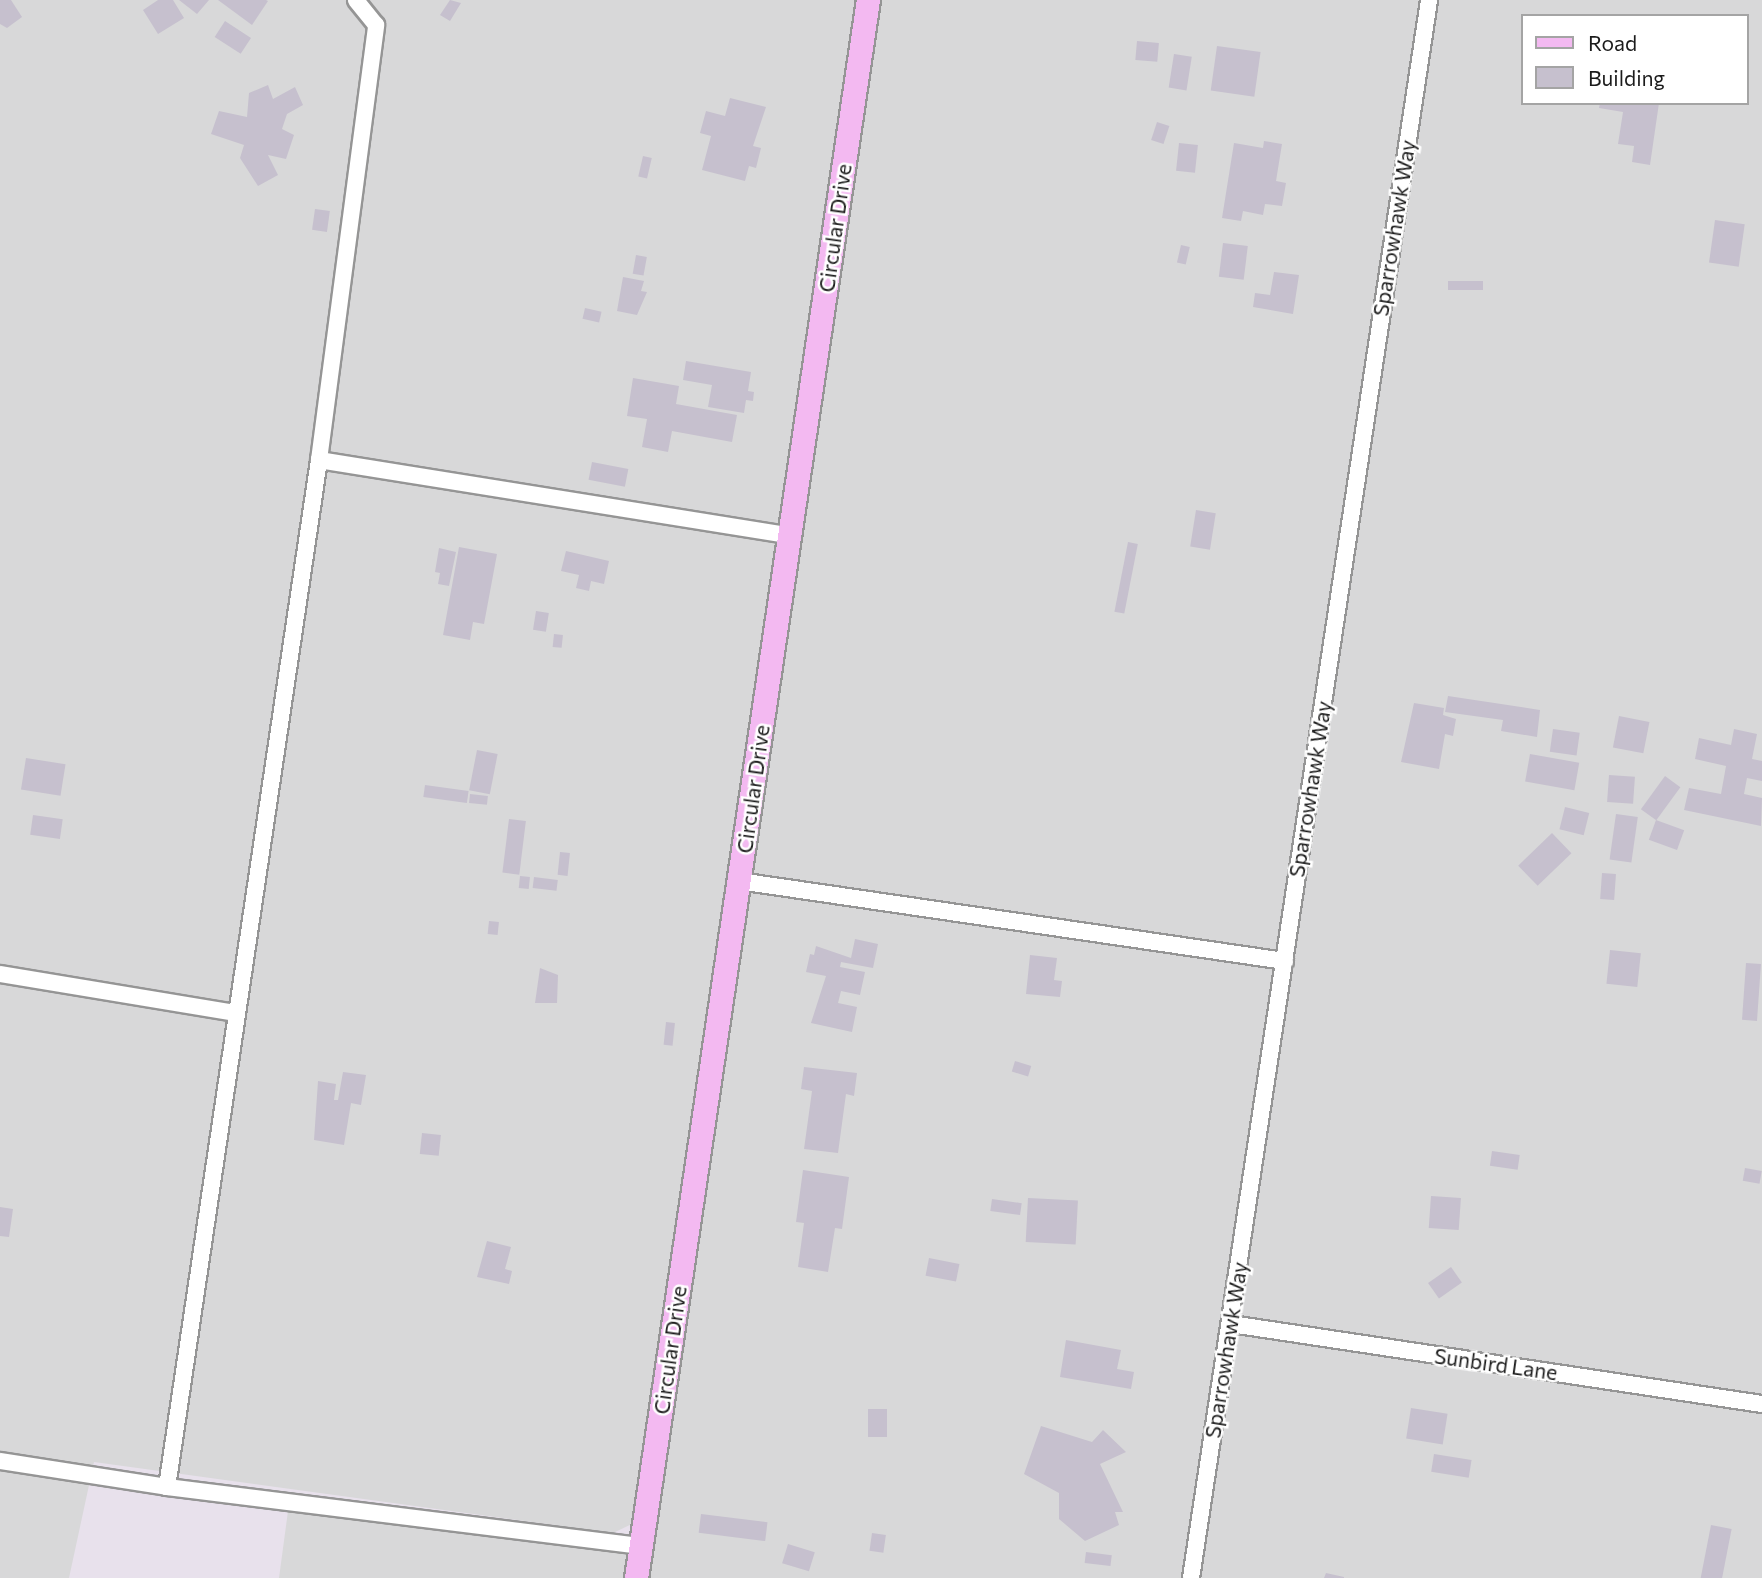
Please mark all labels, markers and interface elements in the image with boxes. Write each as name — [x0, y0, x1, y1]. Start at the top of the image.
legend — [1520, 14, 1748, 105]
text: Road — [1588, 30, 1637, 55]
text: Building — [1588, 65, 1665, 90]
street label: Sparrowhawk Way — [1368, 138, 1420, 318]
street label: Circular Drive — [814, 162, 856, 294]
street label: Sparrowhawk Way — [1284, 699, 1336, 879]
street label: Circular Drive — [732, 723, 774, 855]
street label: Sparrowhawk Way — [1200, 1260, 1252, 1440]
street label: Circular Drive — [649, 1284, 691, 1416]
street label: Sunbird Lane — [1433, 1343, 1559, 1385]

